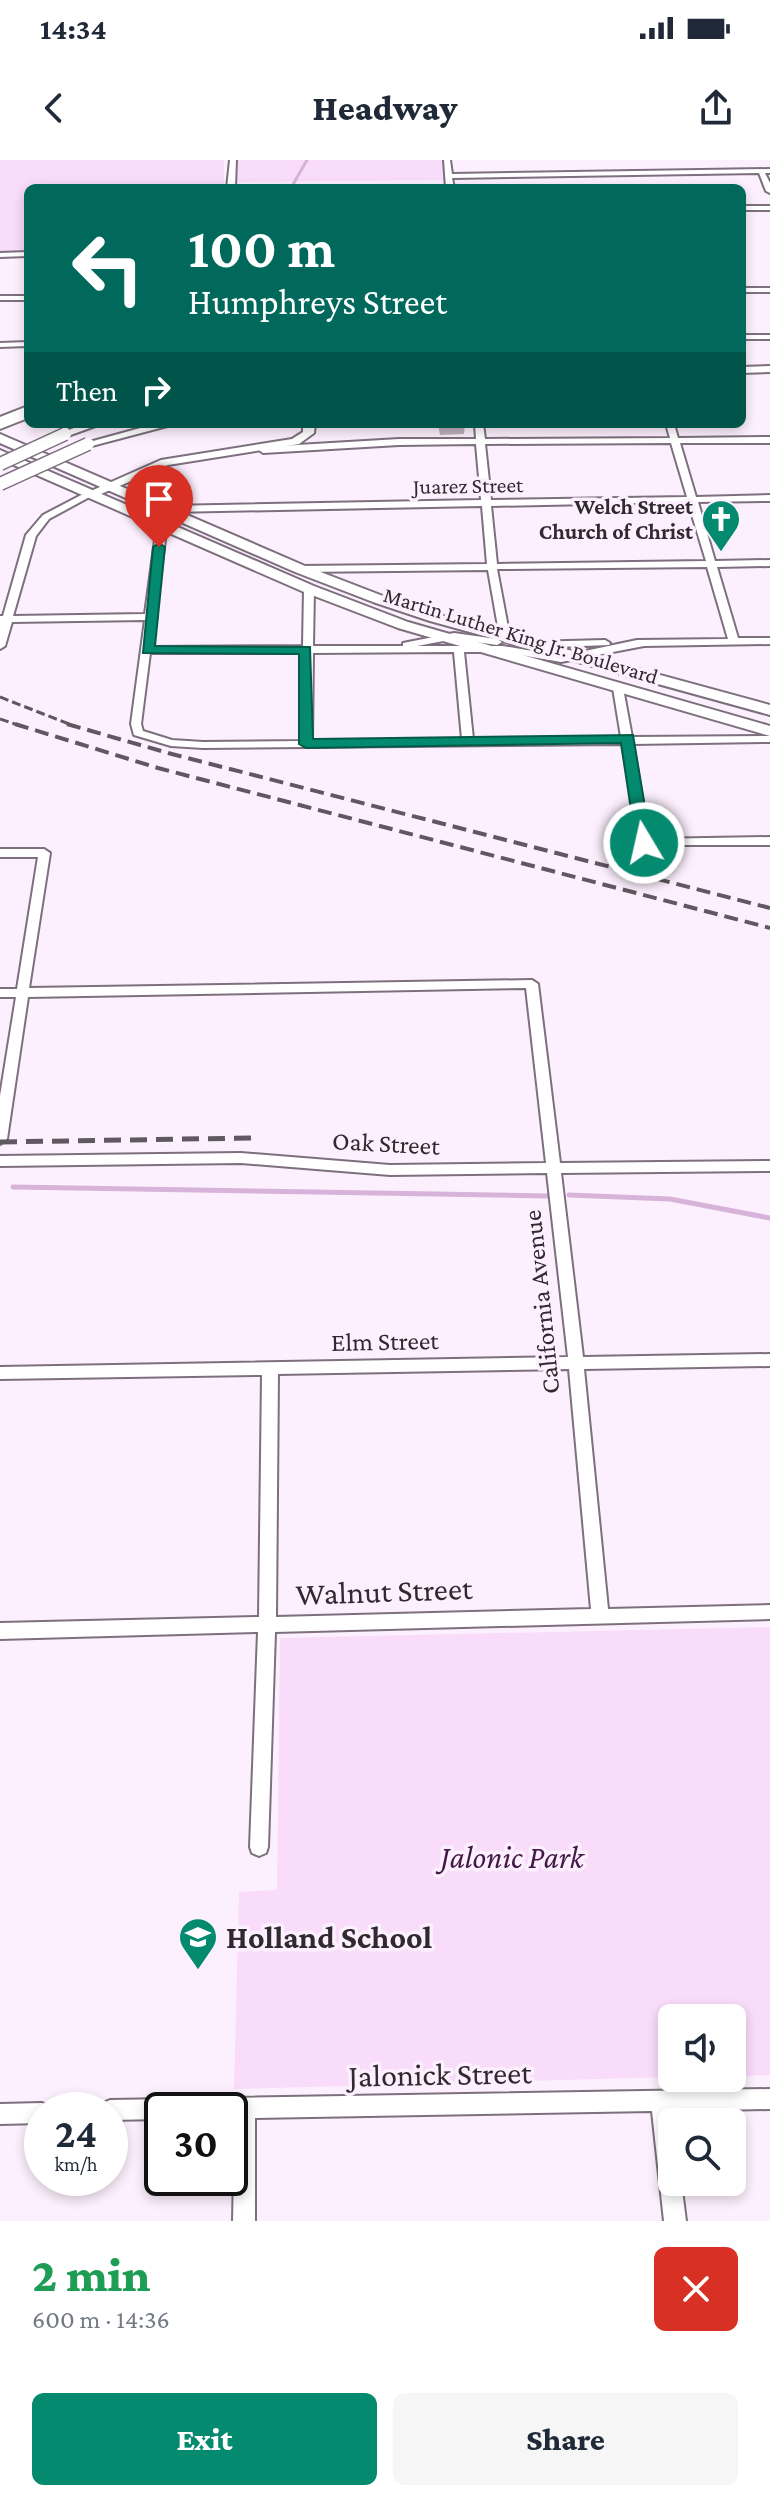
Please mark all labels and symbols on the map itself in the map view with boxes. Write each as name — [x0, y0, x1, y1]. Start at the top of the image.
pin — [125, 465, 193, 547]
street label: Juarez Street — [411, 472, 524, 499]
place label: Welch Street Church of Christ — [539, 494, 694, 544]
church icon: Welch Street Church of Christ — [700, 498, 742, 553]
street label: Martin Luther King Jr. Boulevard — [381, 582, 662, 689]
position arrow — [602, 801, 686, 885]
street label: Oak Street — [331, 1126, 441, 1161]
street label: California Avenue — [517, 1209, 566, 1395]
street label: Elm Street — [331, 1326, 439, 1357]
street label: Walnut Street — [295, 1570, 473, 1612]
park label: Jalonic Park — [435, 1839, 586, 1875]
school or university icon: Holland School — [177, 1916, 219, 1971]
place label: Holland School — [226, 1919, 432, 1955]
street label: Jalonick Street — [345, 2054, 532, 2094]
speed limit sign: 30 — [144, 2092, 248, 2196]

